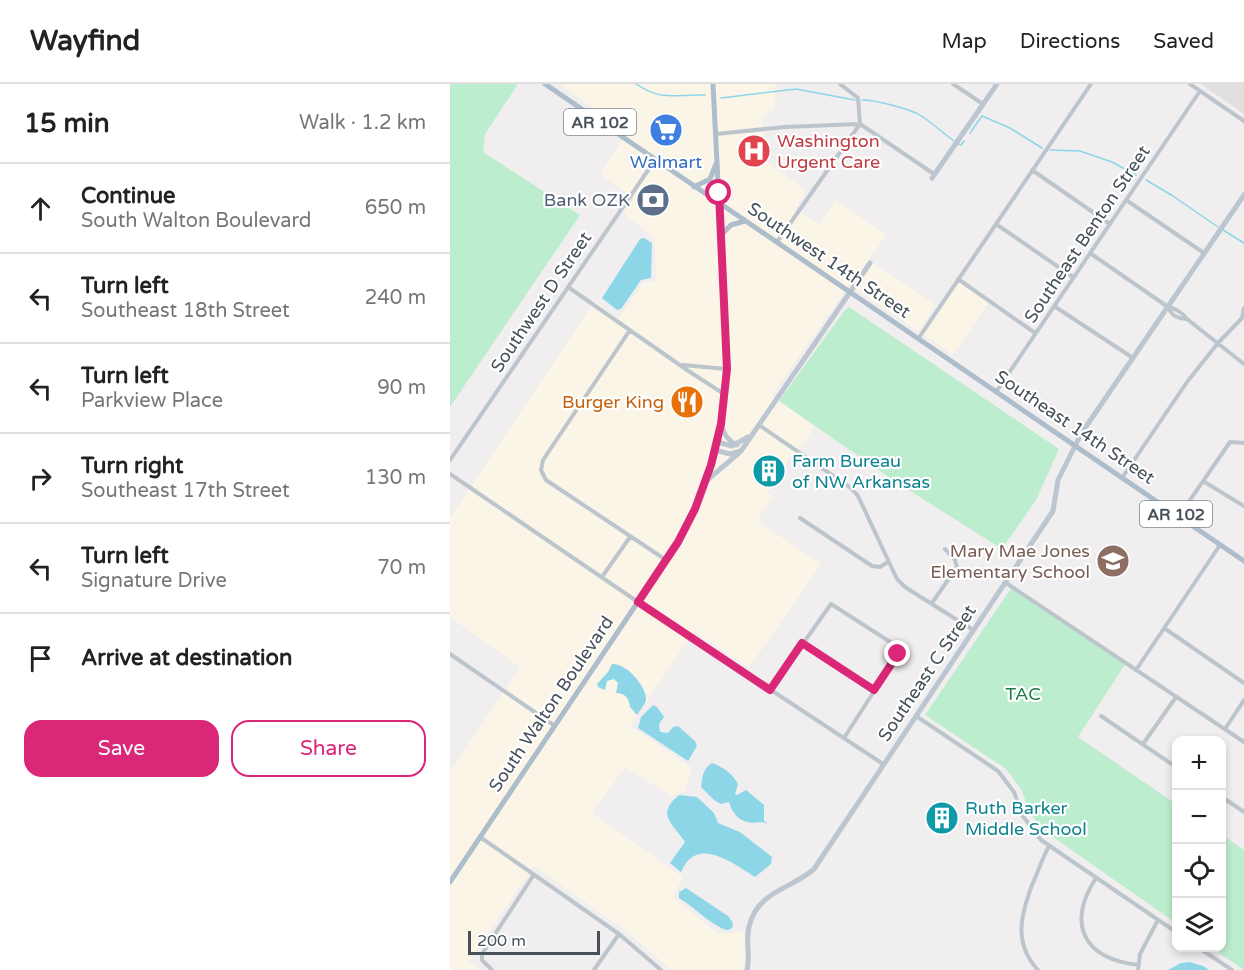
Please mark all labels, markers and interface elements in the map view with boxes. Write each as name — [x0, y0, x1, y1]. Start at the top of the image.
text: Wayfind — [30, 24, 140, 58]
text: Map — [941, 29, 987, 54]
text: Directions — [1020, 29, 1120, 54]
text: Saved — [1153, 29, 1214, 54]
text: 15 min — [24, 108, 110, 139]
road number: AR 102 — [564, 109, 636, 135]
text: Walk · 1.2 km — [299, 111, 426, 135]
supermarket icon: Walmart — [648, 112, 684, 148]
place label: Washington Urgent Care — [777, 130, 880, 173]
hospital icon: Washington Urgent Care — [736, 133, 772, 169]
street label: Southeast Benton Street — [1019, 141, 1155, 327]
place label: Walmart — [630, 151, 702, 173]
route start — [705, 179, 731, 205]
bank icon: Bank OZK — [635, 182, 671, 218]
text: Continue — [81, 183, 176, 209]
place label: Bank OZK — [544, 189, 630, 211]
icon: ahead — [24, 192, 57, 225]
text: 650 m — [365, 196, 426, 220]
street label: Southwest 14th Street — [743, 197, 915, 323]
text: South Walton Boulevard — [81, 209, 311, 233]
street label: Southwest D Street — [486, 227, 596, 376]
text: Turn left — [81, 273, 169, 299]
icon: left — [24, 282, 57, 315]
text: 240 m — [365, 286, 426, 310]
text: Southeast 18th Street — [81, 299, 290, 323]
text: Turn left — [81, 363, 169, 389]
street label: Southeast 14th Street — [991, 365, 1159, 489]
icon: left — [24, 372, 57, 405]
text: 90 m — [377, 376, 426, 400]
restaurant icon: Burger King — [669, 384, 705, 420]
text: Parkview Place — [81, 389, 223, 413]
place label: Burger King — [562, 391, 664, 413]
place label: Farm Bureau of NW Arkansas — [792, 450, 930, 493]
text: Turn right — [81, 453, 183, 479]
building icon: Farm Bureau of NW Arkansas — [751, 453, 787, 489]
icon: right — [24, 462, 57, 495]
text: 130 m — [365, 466, 426, 490]
text: Southeast 17th Street — [81, 479, 290, 503]
road number: AR 102 — [1140, 501, 1212, 527]
place label: Mary Mae Jones Elementary School — [930, 540, 1090, 583]
text: Turn left — [81, 543, 169, 569]
school or university icon: Mary Mae Jones Elementary School — [1095, 543, 1131, 579]
icon: left — [24, 552, 57, 585]
text: 70 m — [377, 556, 426, 580]
text: Signature Drive — [81, 569, 227, 593]
street label: Southeast C Street — [873, 600, 981, 745]
street label: South Walton Boulevard — [484, 612, 618, 796]
route end — [884, 640, 910, 666]
icon: arrive — [24, 642, 57, 675]
text: Arrive at destination — [81, 645, 292, 671]
park label: TAC — [1005, 683, 1041, 705]
button: Save — [24, 720, 219, 777]
button: Share — [231, 720, 426, 777]
map controls — [1172, 736, 1226, 952]
button: + — [1172, 736, 1226, 790]
button: − — [1172, 790, 1226, 844]
place label: Ruth Barker Middle School — [965, 797, 1087, 840]
building icon: Ruth Barker Middle School — [924, 800, 960, 836]
button: locate — [1172, 844, 1226, 898]
button: layers — [1172, 898, 1226, 952]
scale bar — [468, 928, 600, 956]
text: 200 m — [477, 931, 526, 951]

